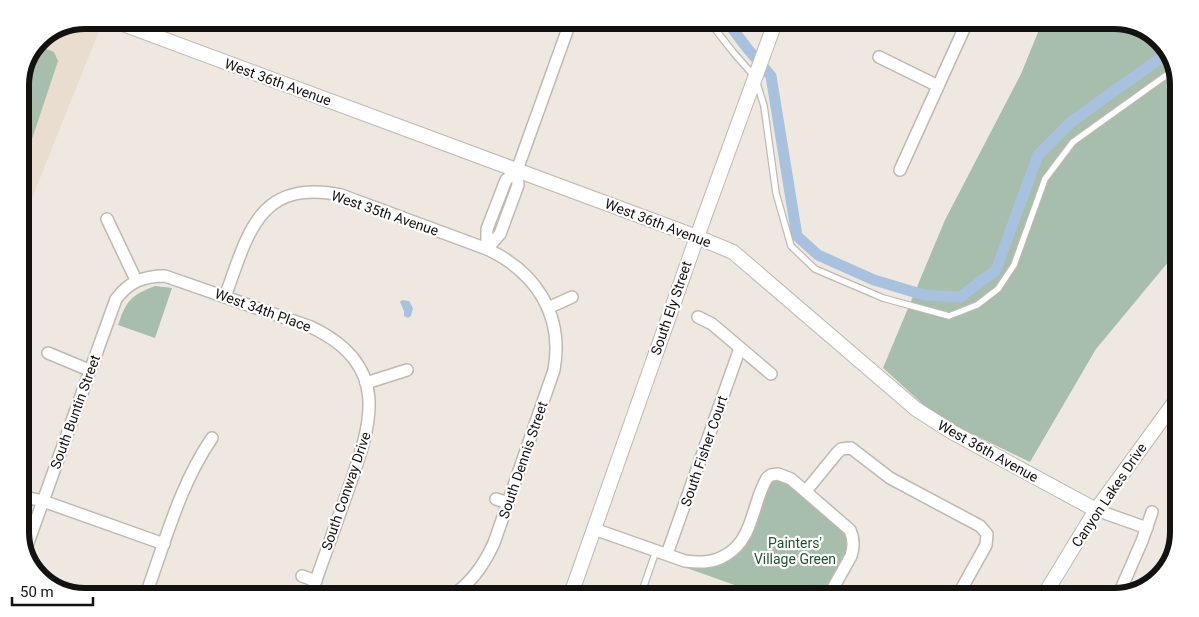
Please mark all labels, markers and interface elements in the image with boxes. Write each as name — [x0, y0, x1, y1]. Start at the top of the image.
street label: West 36th Avenue — [223, 55, 333, 109]
street label: West 35th Avenue — [329, 187, 441, 239]
street label: West 36th Avenue — [603, 195, 713, 251]
street label: South Ely Street — [647, 259, 695, 357]
street label: West 34th Place — [213, 285, 313, 335]
street label: South Buntin Street — [47, 352, 103, 471]
street label: South Fisher Court — [678, 393, 731, 508]
street label: South Dennis Street — [495, 399, 551, 521]
street label: West 36th Avenue — [935, 417, 1041, 485]
street label: South Conway Drive — [318, 430, 374, 552]
street label: Canyon Lakes Drive — [1068, 440, 1150, 550]
park label: Painters' Village Green — [754, 535, 836, 567]
scale bar — [12, 574, 94, 606]
text: 50 m — [20, 583, 54, 601]

